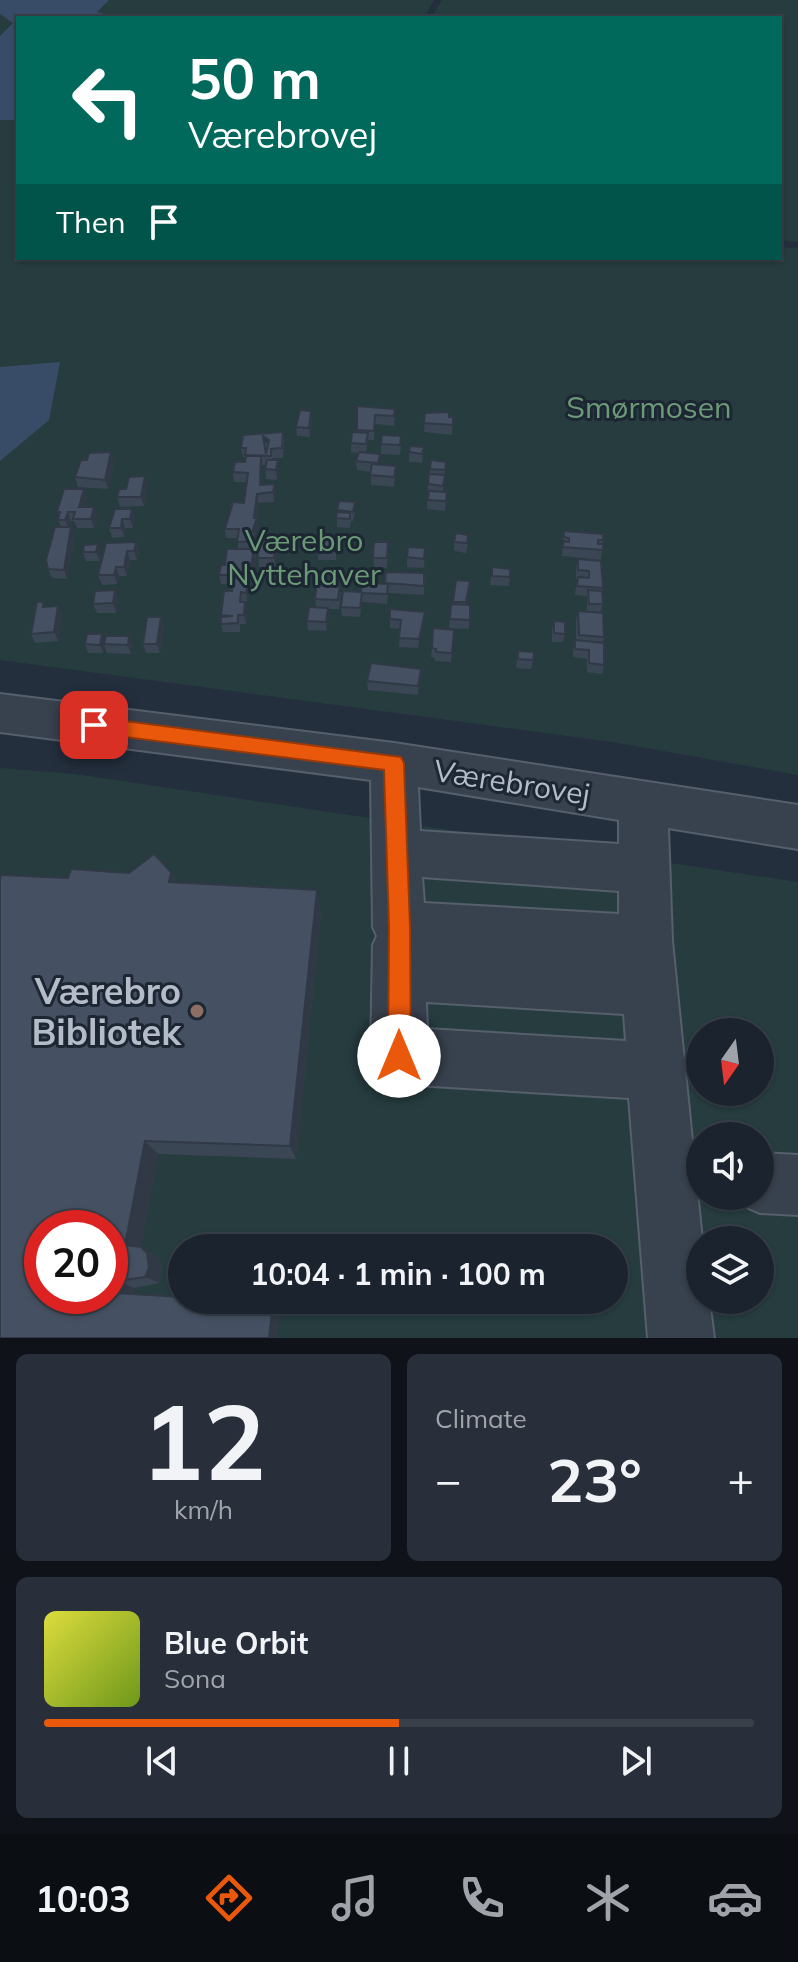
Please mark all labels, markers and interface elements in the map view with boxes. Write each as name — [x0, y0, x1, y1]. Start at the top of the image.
text: 50 m — [188, 43, 321, 113]
icon: left — [56, 48, 160, 152]
text: Værebrovej — [188, 112, 377, 157]
icon: arrive — [142, 200, 186, 244]
text: Then — [56, 203, 126, 241]
park label: Smørmosen — [566, 388, 732, 426]
park label: Værebro Nyttehaver — [227, 521, 381, 593]
pin — [60, 691, 128, 759]
icon: arrive — [72, 703, 116, 747]
street label: Værebrovej — [431, 751, 593, 813]
place label: Værebro Bibliotek — [31, 968, 182, 1054]
marker: Værebro Bibliotek — [188, 1002, 206, 1020]
position arrow — [357, 1014, 441, 1098]
north arrow — [686, 1018, 774, 1106]
map controls — [686, 1018, 774, 1314]
button: sound — [686, 1122, 774, 1210]
speed limit sign: 20 — [24, 1210, 128, 1314]
button: layers — [686, 1226, 774, 1314]
text: 10:04 · 1 min · 100 m — [250, 1255, 546, 1293]
text: 12 — [141, 1375, 266, 1506]
text: Climate — [435, 1402, 527, 1435]
text: 23° — [547, 1442, 642, 1517]
text: − — [435, 1452, 461, 1507]
text: + — [728, 1452, 754, 1507]
text: km/h — [174, 1493, 233, 1526]
text: Blue Orbit — [164, 1624, 308, 1662]
text: Sona — [164, 1662, 226, 1695]
icon: previous — [140, 1739, 184, 1783]
icon: pause — [377, 1739, 421, 1783]
icon: next — [614, 1739, 658, 1783]
icon: directions — [201, 1870, 257, 1926]
icon: music — [327, 1870, 383, 1926]
icon: phone — [454, 1870, 510, 1926]
icon: climate — [580, 1870, 636, 1926]
icon: car — [707, 1870, 763, 1926]
text: 10:03 — [35, 1876, 131, 1921]

